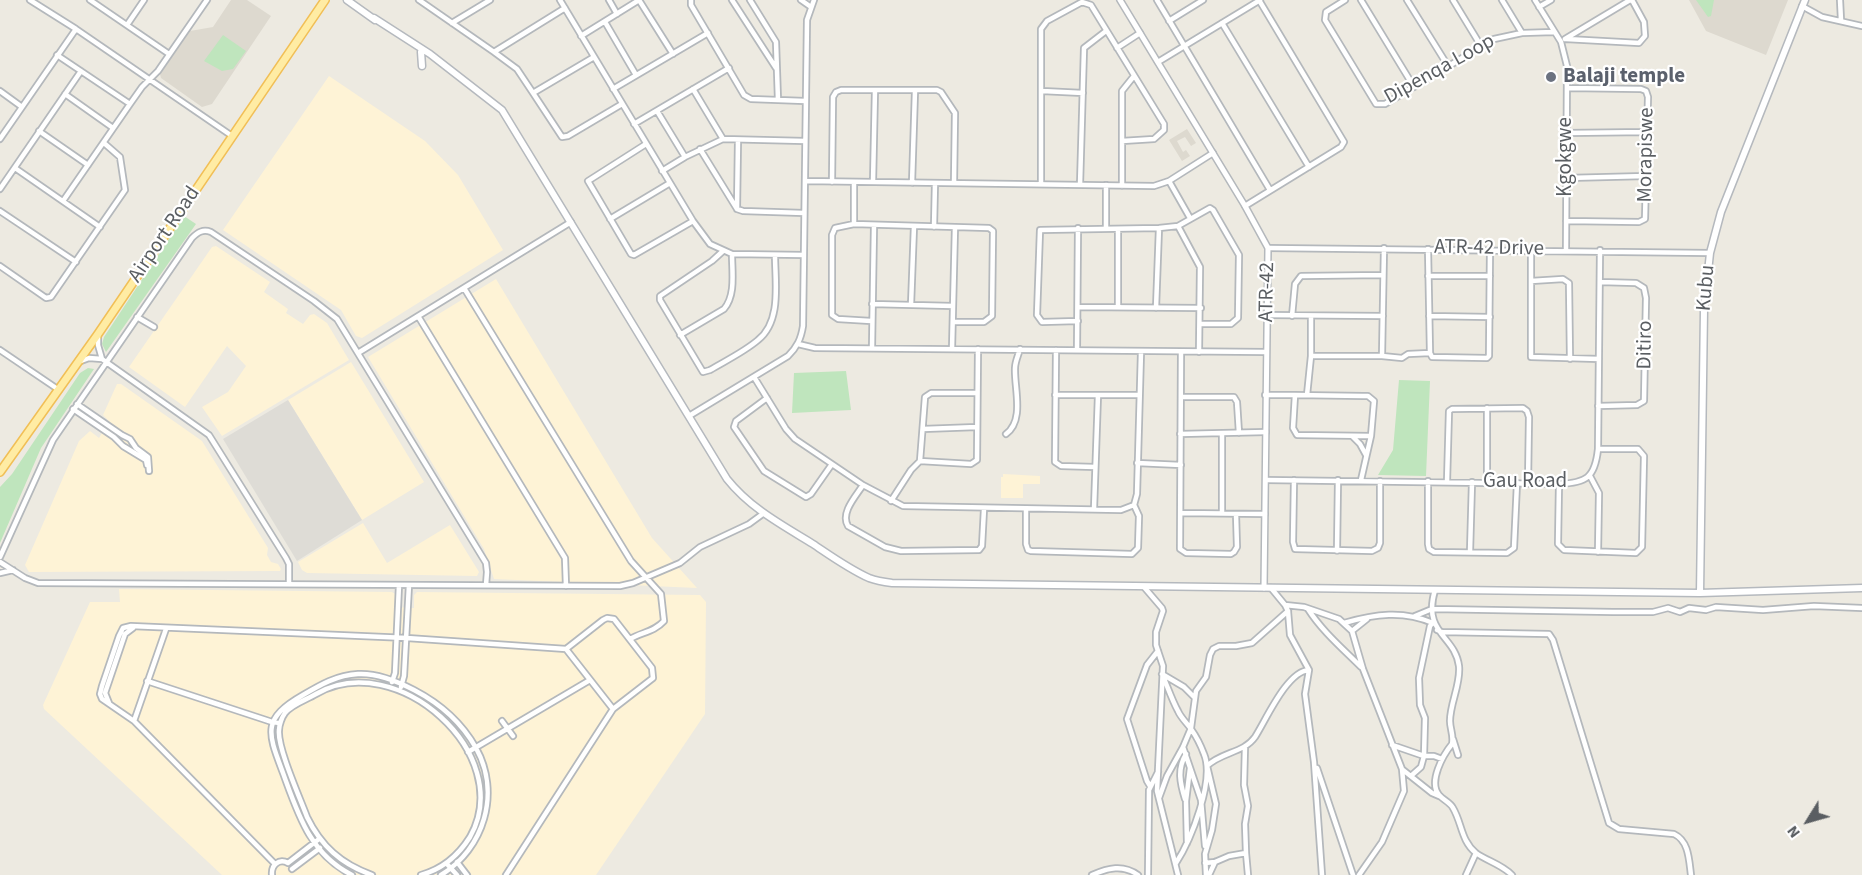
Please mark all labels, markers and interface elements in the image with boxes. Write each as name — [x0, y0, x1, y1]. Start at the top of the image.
street label: Dipenqa Loop — [1380, 29, 1500, 111]
place label: Balaji temple — [1563, 64, 1685, 90]
marker: Balaji temple — [1544, 70, 1558, 84]
street label: Morapiswe — [1634, 107, 1660, 203]
street label: Kgokgwe — [1553, 117, 1579, 197]
street label: Airport Road — [124, 182, 206, 288]
street label: ATR-42 Drive — [1434, 235, 1544, 263]
street label: ATR-42 — [1255, 262, 1281, 322]
street label: Kubu — [1692, 264, 1722, 312]
street label: Ditiro — [1633, 320, 1659, 370]
street label: Gau Road — [1483, 469, 1567, 495]
north arrow — [1778, 791, 1838, 851]
text: N — [1782, 821, 1806, 843]

